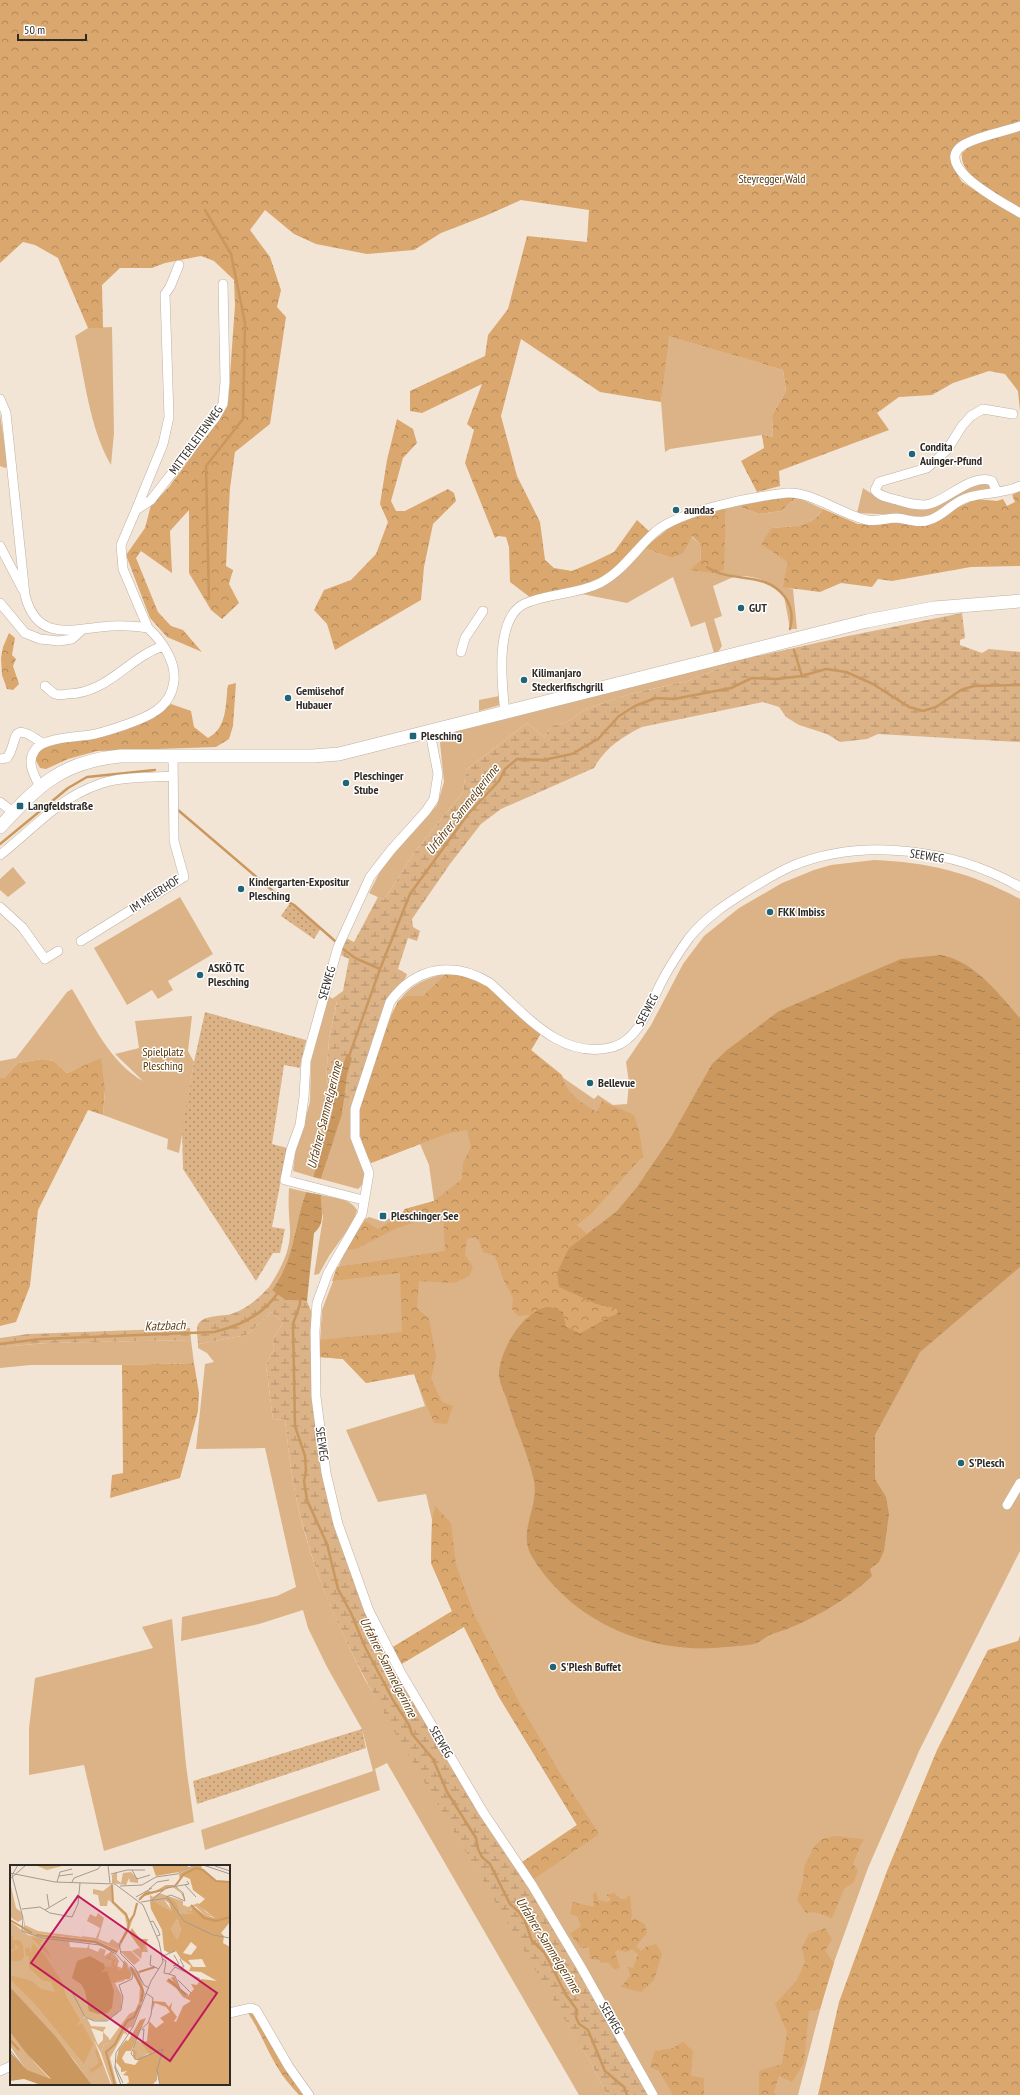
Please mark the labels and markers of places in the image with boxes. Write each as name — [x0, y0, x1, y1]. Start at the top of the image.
place label: Condita Auinger-Pfund — [919, 439, 982, 468]
marker: Condita Auinger-Pfund — [907, 449, 917, 459]
place label: aundas — [684, 502, 714, 517]
marker: aundas — [671, 505, 681, 515]
place label: GUT — [749, 600, 767, 615]
marker: GUT — [736, 603, 746, 613]
place label: Kilimanjaro Steckerlfischgrill — [532, 665, 603, 694]
marker: Kilimanjaro Steckerlfischgrill — [519, 675, 529, 685]
place label: Gemüsehof Hubauer — [296, 683, 344, 712]
marker: Gemüsehof Hubauer — [283, 693, 293, 703]
place label: Plesching — [421, 728, 462, 743]
marker: Plesching — [408, 731, 418, 741]
place label: Pleschinger Stube — [354, 768, 404, 797]
marker: Pleschinger Stube — [341, 778, 351, 788]
place label: Langfeldstraße — [28, 798, 93, 813]
marker: Langfeldstraße — [15, 801, 25, 811]
place label: Kindergarten-Expositur Plesching — [249, 874, 350, 903]
marker: Kindergarten-Expositur Plesching — [236, 884, 246, 894]
place label: FKK Imbiss — [778, 904, 825, 919]
marker: FKK Imbiss — [765, 907, 775, 917]
place label: ASKÖ TC Plesching — [207, 960, 249, 989]
marker: ASKÖ TC Plesching — [195, 970, 205, 980]
place label: Bellevue — [598, 1075, 635, 1090]
marker: Bellevue — [585, 1078, 595, 1088]
place label: Pleschinger See — [391, 1208, 459, 1223]
marker: Pleschinger See — [378, 1211, 388, 1221]
place label: S'Plesch — [969, 1455, 1004, 1470]
marker: S'Plesch — [956, 1458, 966, 1468]
place label: S'Plesh Buffet — [561, 1659, 621, 1674]
marker: S'Plesh Buffet — [548, 1662, 558, 1672]

